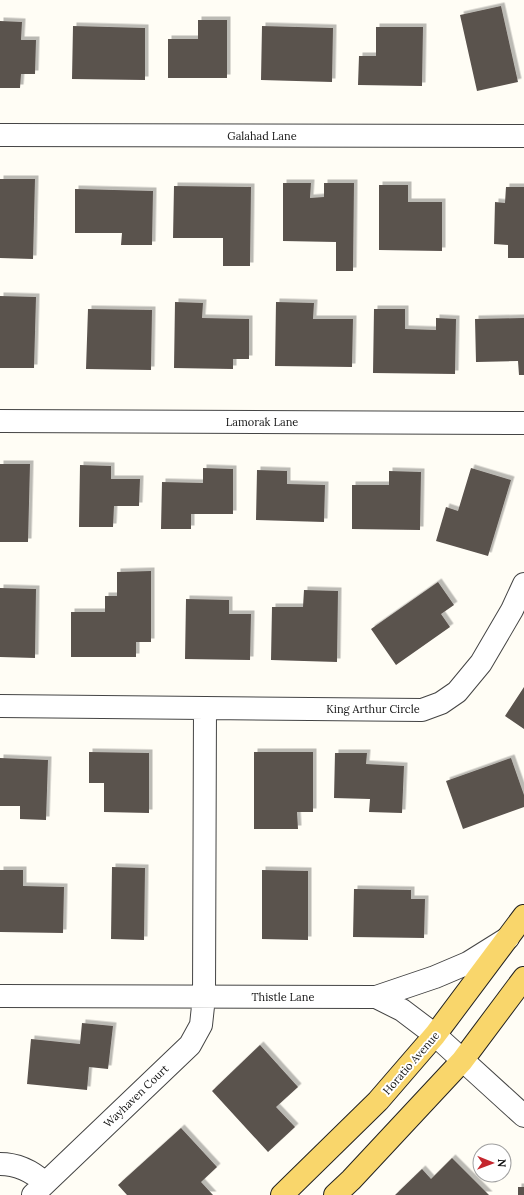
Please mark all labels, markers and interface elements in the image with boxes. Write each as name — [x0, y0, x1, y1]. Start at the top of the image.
street label: Galahad Lane — [227, 129, 297, 143]
street label: Lamorak Lane — [226, 415, 298, 429]
street label: King Arthur Circle — [326, 702, 420, 716]
street label: Thistle Lane — [252, 990, 314, 1004]
street label: Horatio Avenue — [380, 1029, 442, 1097]
street label: Wayhaven Court — [101, 1061, 172, 1130]
north arrow — [472, 1143, 512, 1183]
text: N — [495, 1159, 509, 1168]

